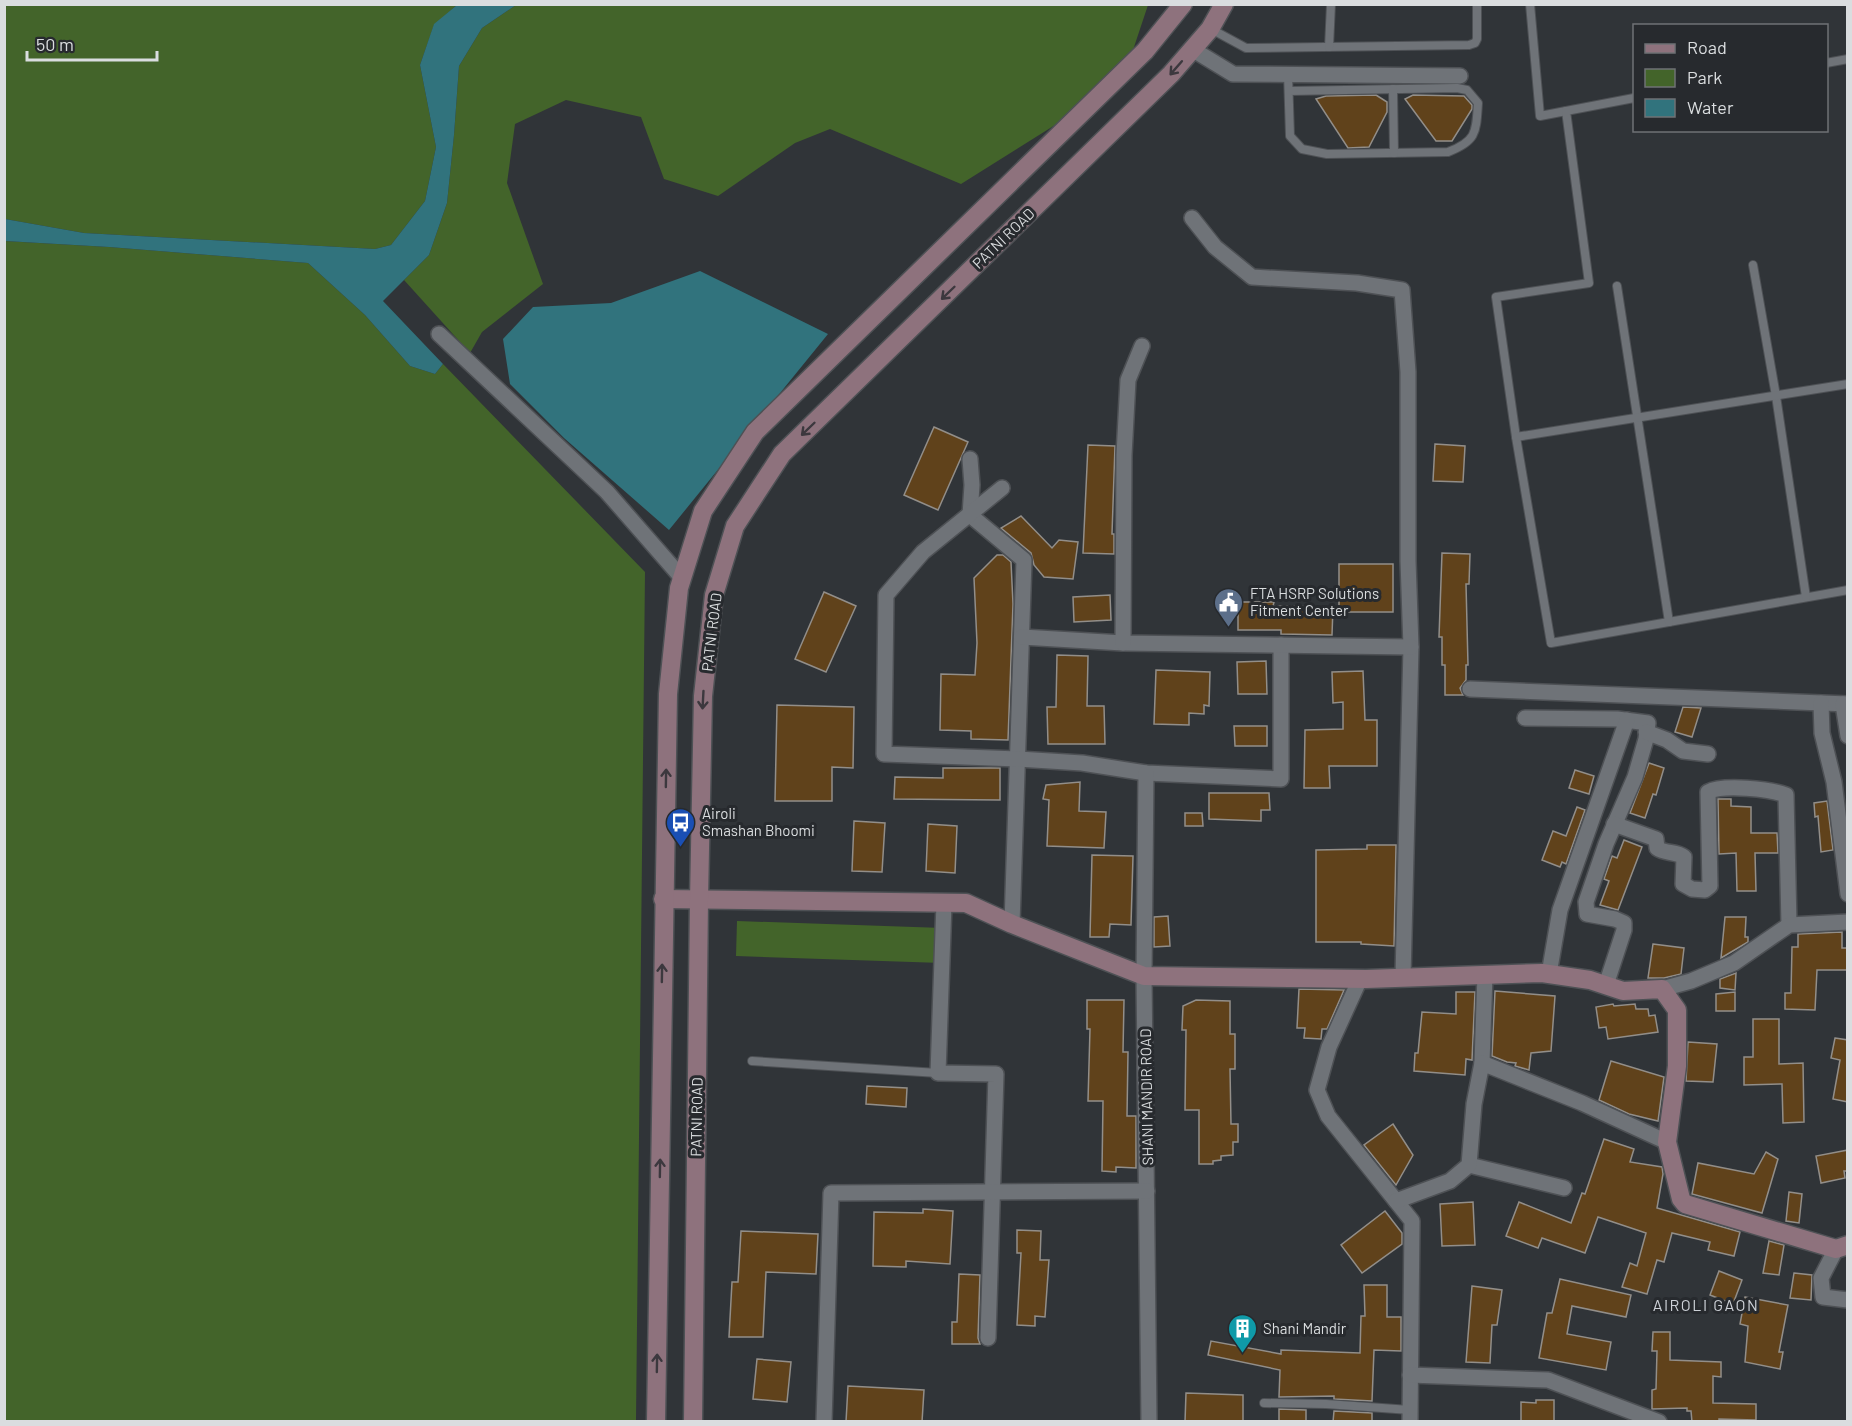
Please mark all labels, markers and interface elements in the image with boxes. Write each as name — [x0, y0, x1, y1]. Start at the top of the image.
scale bar — [27, 24, 158, 62]
legend — [1633, 24, 1828, 132]
text: 50 m — [36, 33, 74, 55]
text: Road — [1687, 36, 1727, 58]
one-way arrow — [1170, 60, 1183, 76]
text: Park — [1687, 66, 1722, 88]
text: Water — [1687, 96, 1734, 118]
street label: PATNI ROAD — [968, 204, 1038, 272]
one-way arrow — [940, 285, 955, 300]
one-way arrow — [801, 422, 816, 436]
place label: FTA HSRP Solutions Fitment Center — [1250, 584, 1379, 619]
public building icon: FTA HSRP Solutions Fitment Center — [1213, 586, 1245, 628]
street label: PATNI ROAD — [697, 592, 725, 672]
one-way arrow — [698, 690, 709, 710]
one-way arrow — [660, 769, 672, 789]
place label: Airoli Smashan Bhoomi — [702, 804, 815, 839]
bus stop icon: Airoli Smashan Bhoomi — [665, 806, 697, 848]
one-way arrow — [656, 964, 668, 984]
street label: SHANI MANDIR ROAD — [1136, 1028, 1156, 1166]
street label: PATNI ROAD — [686, 1077, 706, 1157]
one-way arrow — [654, 1159, 665, 1179]
district label: AIROLI GAON — [1653, 1295, 1759, 1314]
building icon: Shani Mandir — [1226, 1312, 1258, 1354]
place label: Shani Mandir — [1263, 1319, 1347, 1337]
one-way arrow — [651, 1354, 663, 1374]

